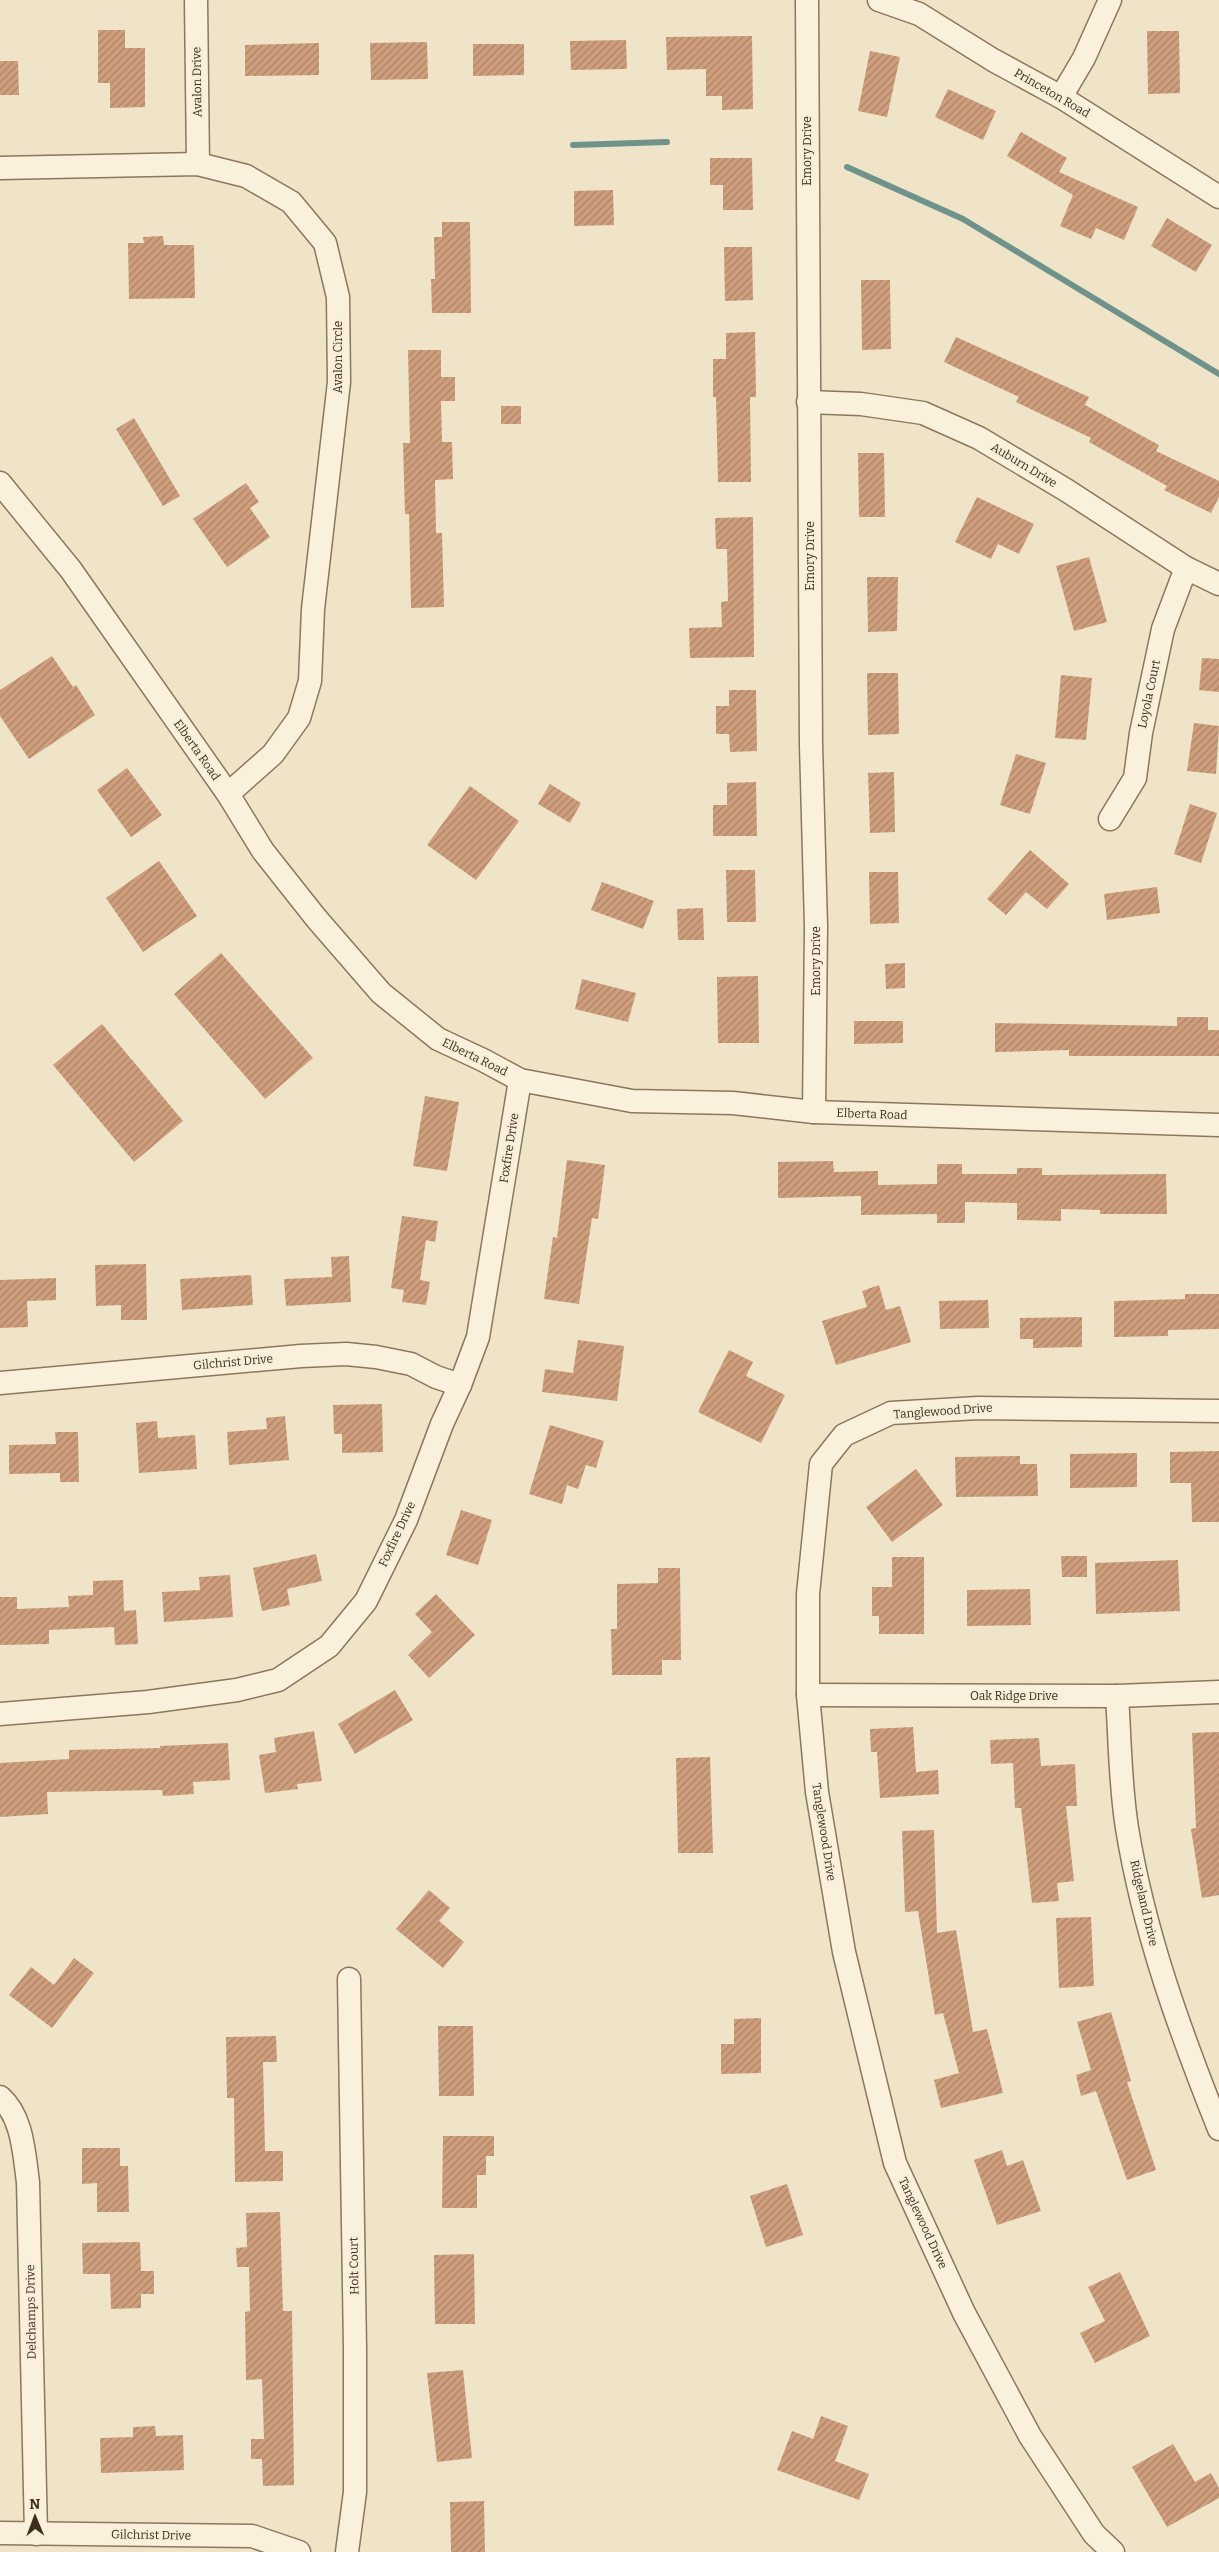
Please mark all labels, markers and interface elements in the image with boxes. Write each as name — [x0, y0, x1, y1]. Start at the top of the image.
street label: Avalon Drive — [189, 47, 205, 117]
street label: Princeton Road — [1012, 66, 1092, 120]
street label: Emory Drive — [800, 116, 814, 186]
street label: Avalon Circle — [331, 321, 345, 393]
street label: Auburn Drive — [988, 440, 1060, 490]
street label: Emory Drive — [803, 521, 817, 591]
street label: Loyola Court — [1135, 658, 1163, 730]
street label: Elberta Road — [171, 717, 223, 783]
street label: Emory Drive — [809, 926, 823, 996]
street label: Elberta Road — [440, 1035, 510, 1079]
street label: Elberta Road — [836, 1106, 908, 1122]
street label: Foxfire Drive — [497, 1112, 521, 1184]
street label: Gilchrist Drive — [193, 1352, 273, 1372]
street label: Tanglewood Drive — [893, 1401, 993, 1421]
street label: Foxfire Drive — [376, 1499, 418, 1569]
street label: Oak Ridge Drive — [970, 1689, 1058, 1703]
street label: Tanglewood Drive — [809, 1782, 839, 1882]
street label: Ridgeland Drive — [1127, 1859, 1161, 1947]
street label: Tanglewood Drive — [896, 2175, 950, 2271]
street label: Holt Court — [346, 2236, 362, 2295]
street label: Delchamps Drive — [23, 2264, 39, 2360]
north arrow — [10, 2492, 60, 2542]
text: N — [29, 2496, 41, 2513]
street label: Gilchrist Drive — [111, 2527, 191, 2543]

